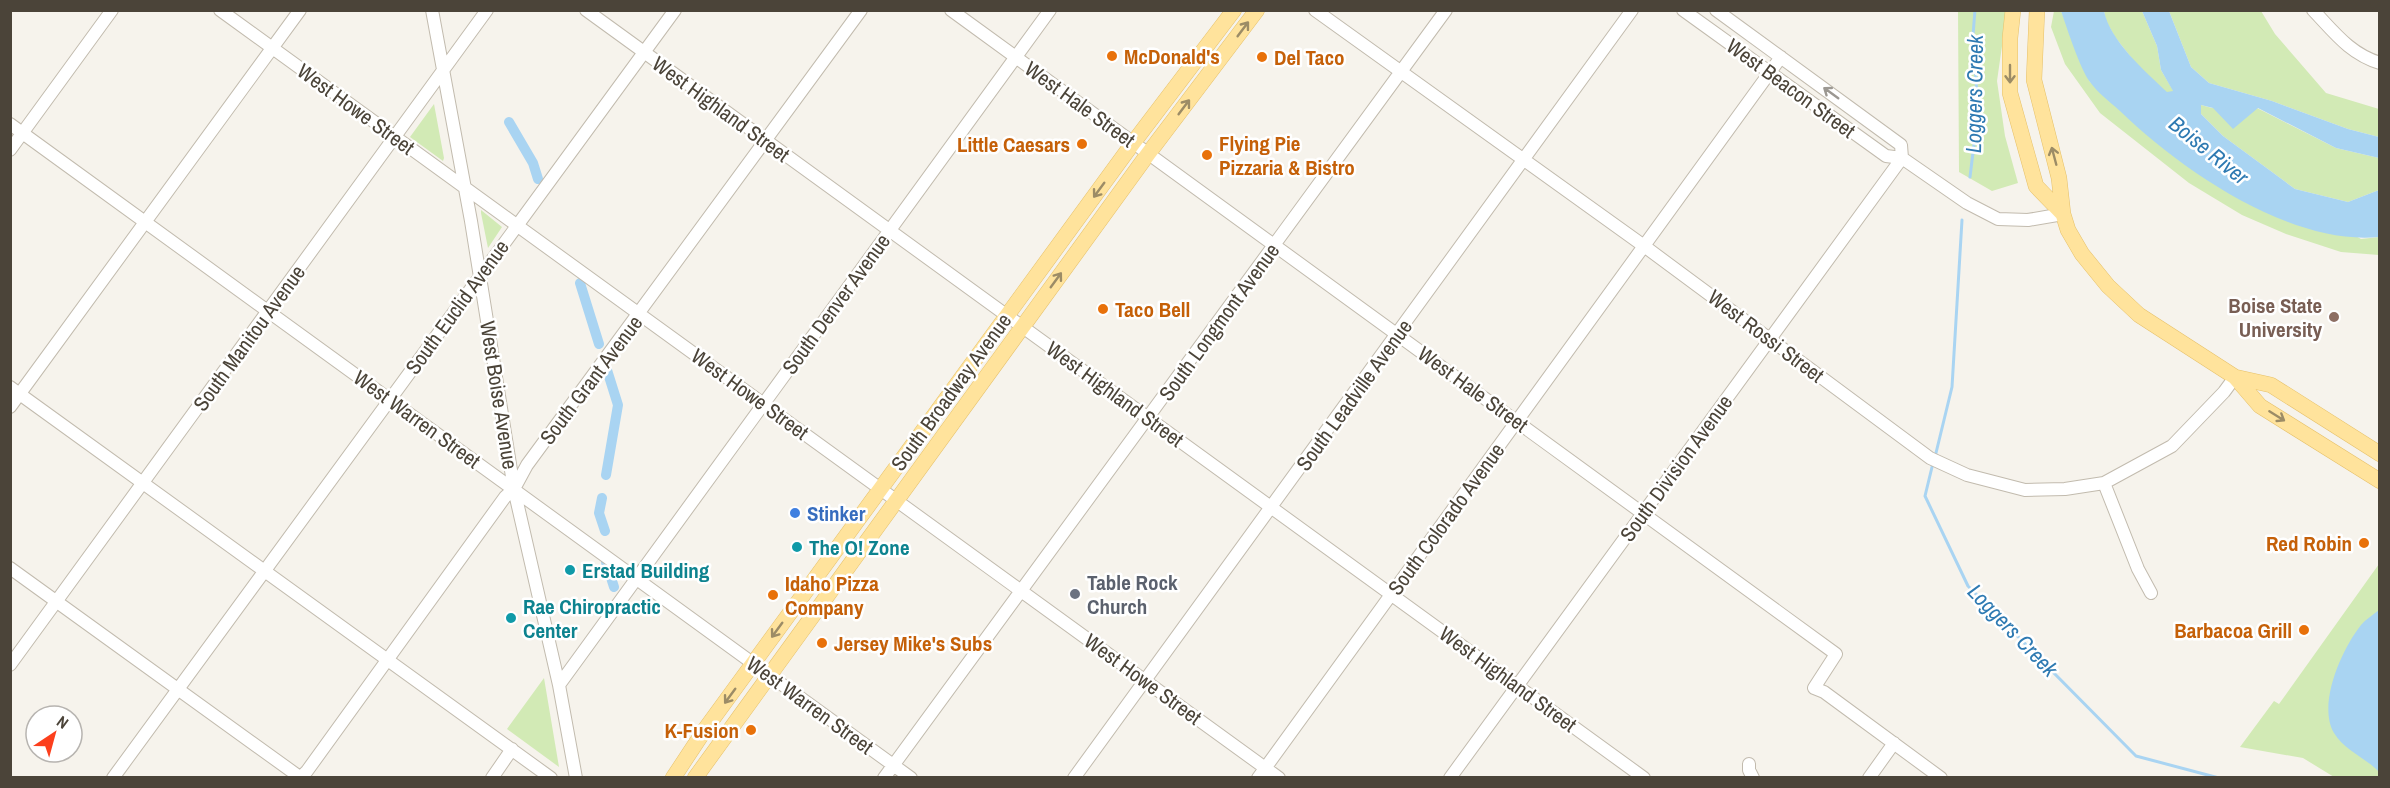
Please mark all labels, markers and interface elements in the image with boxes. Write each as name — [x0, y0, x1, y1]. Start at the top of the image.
one-way arrow — [1236, 22, 1249, 38]
street label: West Beacon Street — [1721, 31, 1862, 145]
water label: Loggers Creek — [1958, 34, 1990, 153]
place label: McDonald's — [1124, 42, 1220, 71]
place label: Del Taco — [1274, 43, 1345, 72]
street label: West Highland Street — [646, 49, 796, 169]
marker: McDonald's — [1105, 49, 1119, 63]
marker: Del Taco — [1255, 50, 1269, 64]
street label: West Hale Street — [1019, 54, 1141, 154]
street label: West Howe Street — [291, 57, 421, 162]
one-way arrow — [2004, 63, 2016, 83]
one-way arrow — [1823, 87, 1839, 99]
one-way arrow — [1177, 100, 1190, 116]
water label: Boise River — [2163, 109, 2256, 192]
place label: Flying Pie Pizzaria & Bistro — [1219, 129, 1355, 182]
place label: Little Caesars — [957, 130, 1070, 159]
marker: Little Caesars — [1075, 137, 1089, 151]
one-way arrow — [2047, 147, 2059, 166]
marker: Flying Pie Pizzaria & Bistro — [1200, 148, 1214, 162]
one-way arrow — [1093, 181, 1105, 197]
street label: South Denver Avenue — [775, 228, 897, 380]
street label: South Euclid Avenue — [398, 234, 516, 380]
street label: South Longmont Avenue — [1152, 237, 1286, 407]
street label: South Manitou Avenue — [186, 259, 312, 417]
one-way arrow — [1050, 273, 1062, 289]
street label: West Rossi Street — [1702, 283, 1830, 389]
place label: Boise State University — [2228, 291, 2322, 344]
place label: Taco Bell — [1115, 295, 1190, 324]
marker: Taco Bell — [1096, 302, 1110, 316]
street label: South Broadway Avenue — [884, 307, 1018, 477]
street label: South Grant Avenue — [533, 309, 649, 451]
marker: Boise State University — [2327, 310, 2341, 324]
street label: South Leadville Avenue — [1289, 313, 1419, 477]
street label: West Boise Avenue — [473, 319, 525, 471]
street label: West Highland Street — [1040, 334, 1190, 454]
street label: West Hale Street — [1412, 339, 1534, 439]
street label: West Howe Street — [685, 342, 815, 447]
street label: West Warren Street — [348, 363, 486, 475]
street label: South Division Avenue — [1613, 389, 1739, 547]
one-way arrow — [2268, 411, 2285, 423]
street label: South Colorado Avenue — [1381, 437, 1511, 601]
place label: Stinker — [807, 499, 866, 528]
marker: Stinker — [788, 506, 802, 520]
place label: Red Robin — [2266, 529, 2352, 558]
place label: The O! Zone — [809, 533, 909, 562]
marker: Red Robin — [2357, 536, 2371, 550]
marker: The O! Zone — [790, 540, 804, 554]
place label: Erstad Building — [582, 556, 710, 585]
marker: Erstad Building — [563, 563, 577, 577]
place label: Table Rock Church — [1087, 568, 1178, 621]
place label: Idaho Pizza Company — [785, 569, 879, 622]
water label: Loggers Creek — [1961, 577, 2066, 684]
marker: Table Rock Church — [1068, 587, 1082, 601]
marker: Idaho Pizza Company — [766, 588, 780, 602]
place label: Rae Chiropractic Center — [523, 592, 661, 645]
marker: Rae Chiropractic Center — [504, 611, 518, 625]
place label: Barbacoa Grill — [2174, 616, 2292, 645]
street label: West Highland Street — [1433, 619, 1583, 739]
one-way arrow — [771, 622, 783, 638]
marker: Barbacoa Grill — [2297, 623, 2311, 637]
street label: West Howe Street — [1078, 627, 1208, 732]
place label: Jersey Mike's Subs — [834, 629, 992, 658]
marker: Jersey Mike's Subs — [815, 636, 829, 650]
street label: West Warren Street — [741, 649, 879, 761]
one-way arrow — [724, 687, 736, 703]
north arrow — [24, 704, 84, 764]
text: N — [53, 710, 73, 734]
place label: K-Fusion — [664, 716, 739, 745]
marker: K-Fusion — [744, 723, 758, 737]

